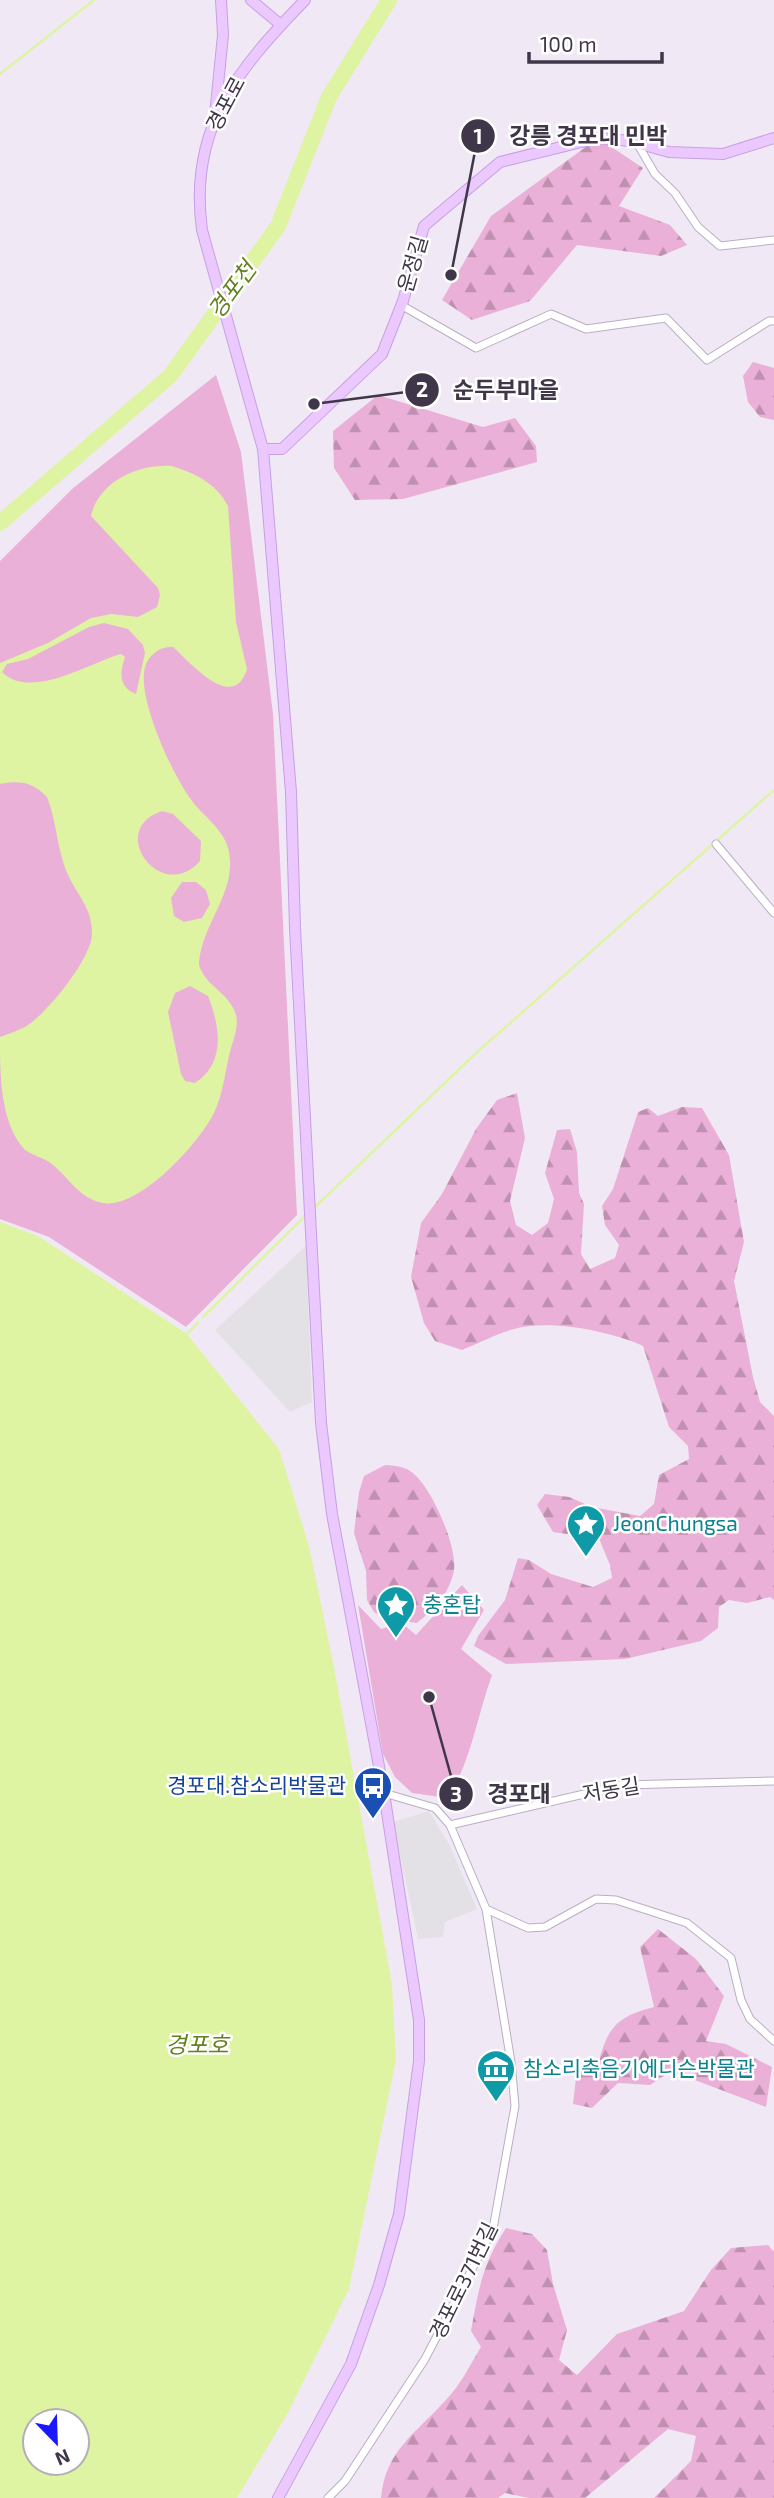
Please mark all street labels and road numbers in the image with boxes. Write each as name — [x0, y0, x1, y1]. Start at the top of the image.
street label: 경포로 — [200, 72, 249, 135]
street label: 운정길 — [392, 232, 432, 295]
street label: 저동길 — [580, 1772, 641, 1805]
street label: 경포로371번길 — [423, 2218, 502, 2343]

